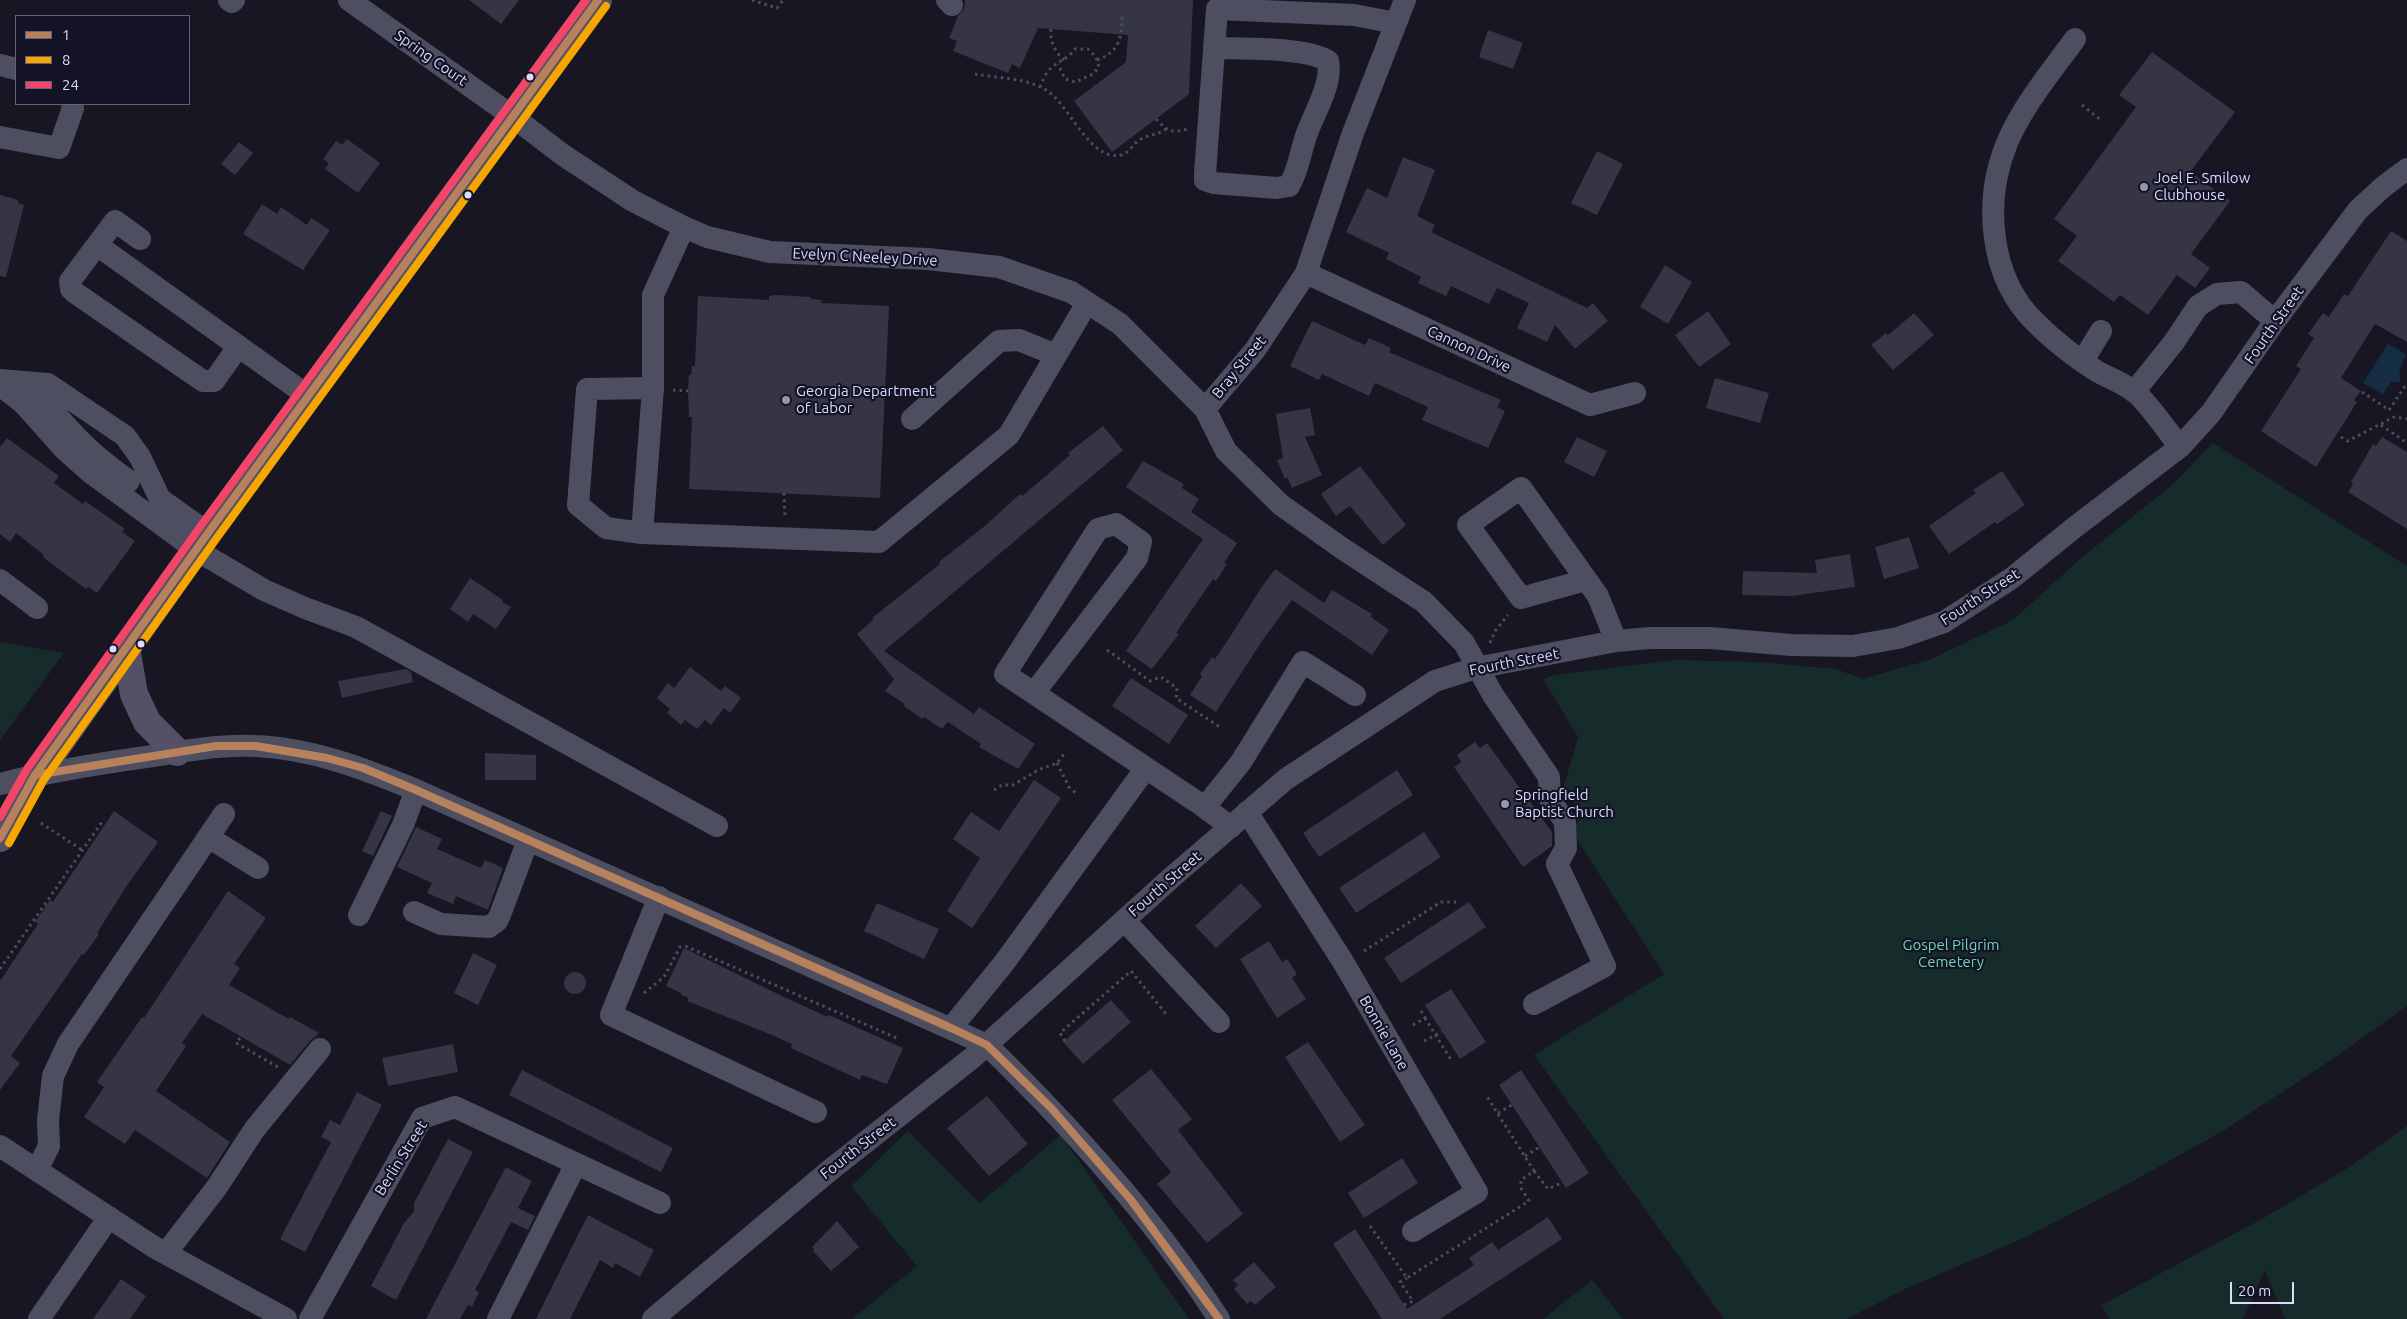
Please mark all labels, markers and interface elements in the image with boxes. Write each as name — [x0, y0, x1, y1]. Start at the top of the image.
legend — [15, 15, 190, 105]
text: 1 — [62, 26, 70, 43]
street label: Spring Court — [391, 26, 471, 90]
text: 8 — [62, 51, 70, 68]
unlabelled marker — [525, 72, 535, 82]
text: 24 — [62, 76, 79, 93]
place label: Joel E. Smilow Clubhouse — [2154, 169, 2250, 204]
marker: Joel E. Smilow Clubhouse — [2138, 181, 2150, 193]
unlabelled marker — [463, 190, 473, 200]
street label: Evelyn C Neeley Drive — [792, 244, 938, 270]
street label: Fourth Street — [2241, 283, 2307, 367]
street label: Cannon Drive — [1424, 322, 1514, 376]
street label: Bray Street — [1208, 332, 1270, 402]
place label: Georgia Department of Labor — [796, 382, 935, 417]
marker: Georgia Department of Labor — [780, 394, 792, 406]
street label: Fourth Street — [1937, 565, 2023, 629]
unlabelled marker — [136, 639, 146, 649]
unlabelled marker — [108, 644, 118, 654]
street label: Fourth Street — [1468, 645, 1560, 679]
place label: Springfield Baptist Church — [1515, 786, 1614, 821]
marker: Springfield Baptist Church — [1499, 798, 1511, 810]
street label: Fourth Street — [1125, 847, 1205, 921]
park label: Gospel Pilgrim Cemetery — [1902, 936, 2000, 971]
street label: Bonnie Lane — [1355, 993, 1413, 1073]
street label: Fourth Street — [817, 1113, 899, 1183]
street label: Berlin Street — [371, 1117, 431, 1199]
scale bar — [2232, 1272, 2296, 1304]
text: 20 m — [2238, 1282, 2271, 1299]

